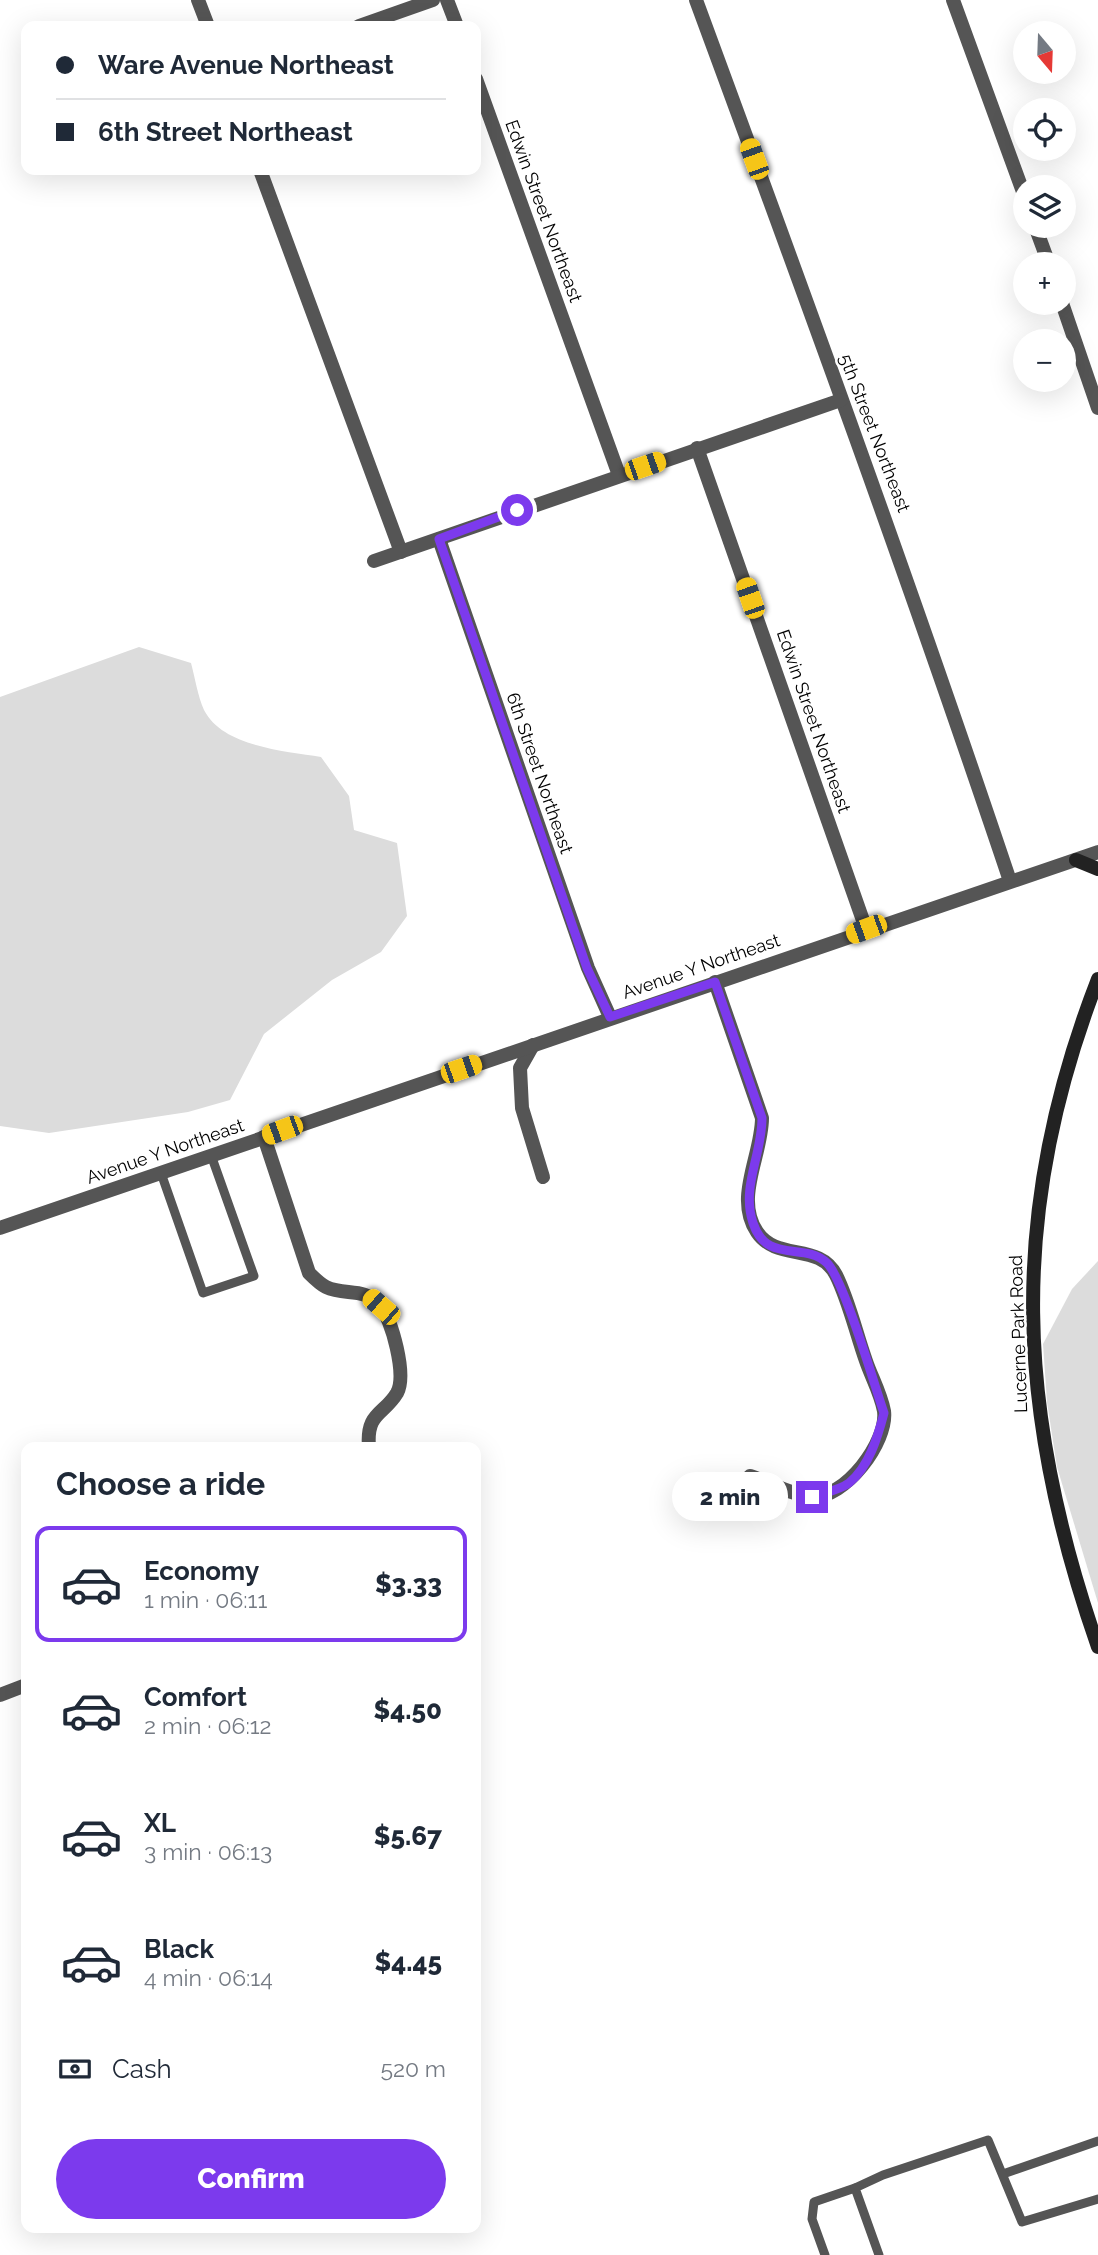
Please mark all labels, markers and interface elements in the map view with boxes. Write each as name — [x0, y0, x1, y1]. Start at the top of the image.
north arrow — [1013, 21, 1076, 84]
map controls — [1013, 21, 1076, 392]
text: Ware Avenue Northeast — [98, 50, 394, 80]
button: locate — [1013, 98, 1076, 161]
text: 6th Street Northeast — [98, 117, 353, 147]
street label: Edwin Street Northeast — [501, 117, 587, 305]
car — [737, 136, 772, 182]
button: layers — [1013, 175, 1076, 238]
button: + — [1013, 252, 1076, 315]
button: − — [1013, 329, 1076, 392]
street label: 5th Street Northeast — [835, 351, 915, 515]
car — [622, 449, 669, 483]
route start — [501, 494, 533, 526]
car — [734, 575, 767, 621]
street label: Edwin Street Northeast — [773, 627, 855, 815]
street label: 6th Street Northeast — [503, 690, 577, 856]
car — [843, 912, 890, 946]
street label: Avenue Y Northeast — [619, 929, 783, 1003]
car — [438, 1052, 485, 1086]
car — [259, 1113, 306, 1147]
street label: Avenue Y Northeast — [83, 1114, 247, 1188]
street label: Lucerne Park Road — [1005, 1255, 1031, 1413]
car — [359, 1285, 404, 1329]
text: Choose a ride — [56, 1465, 265, 1502]
callout: 2 min — [672, 1472, 788, 1522]
route end — [796, 1481, 828, 1513]
text: 2 min — [700, 1483, 760, 1510]
icon: car — [60, 1553, 123, 1616]
text: Economy — [144, 1556, 259, 1586]
text: $3.33 — [375, 1569, 442, 1599]
text: 1 min · 06:11 — [144, 1586, 267, 1613]
icon: car — [60, 1679, 123, 1742]
text: Comfort — [144, 1682, 247, 1712]
text: $4.50 — [374, 1695, 442, 1725]
text: 2 min · 06:12 — [144, 1712, 272, 1739]
icon: car — [60, 1805, 123, 1868]
text: XL — [144, 1808, 176, 1838]
text: $5.67 — [374, 1821, 442, 1851]
text: 3 min · 06:13 — [144, 1838, 272, 1865]
icon: car — [60, 1931, 123, 1994]
text: Black — [144, 1934, 214, 1964]
text: $4.45 — [375, 1947, 442, 1977]
text: 4 min · 06:14 — [144, 1964, 273, 1991]
icon: cash — [56, 2050, 94, 2088]
text: Cash — [112, 2054, 172, 2084]
text: 520 m — [380, 2055, 446, 2082]
button: Confirm — [56, 2139, 446, 2219]

